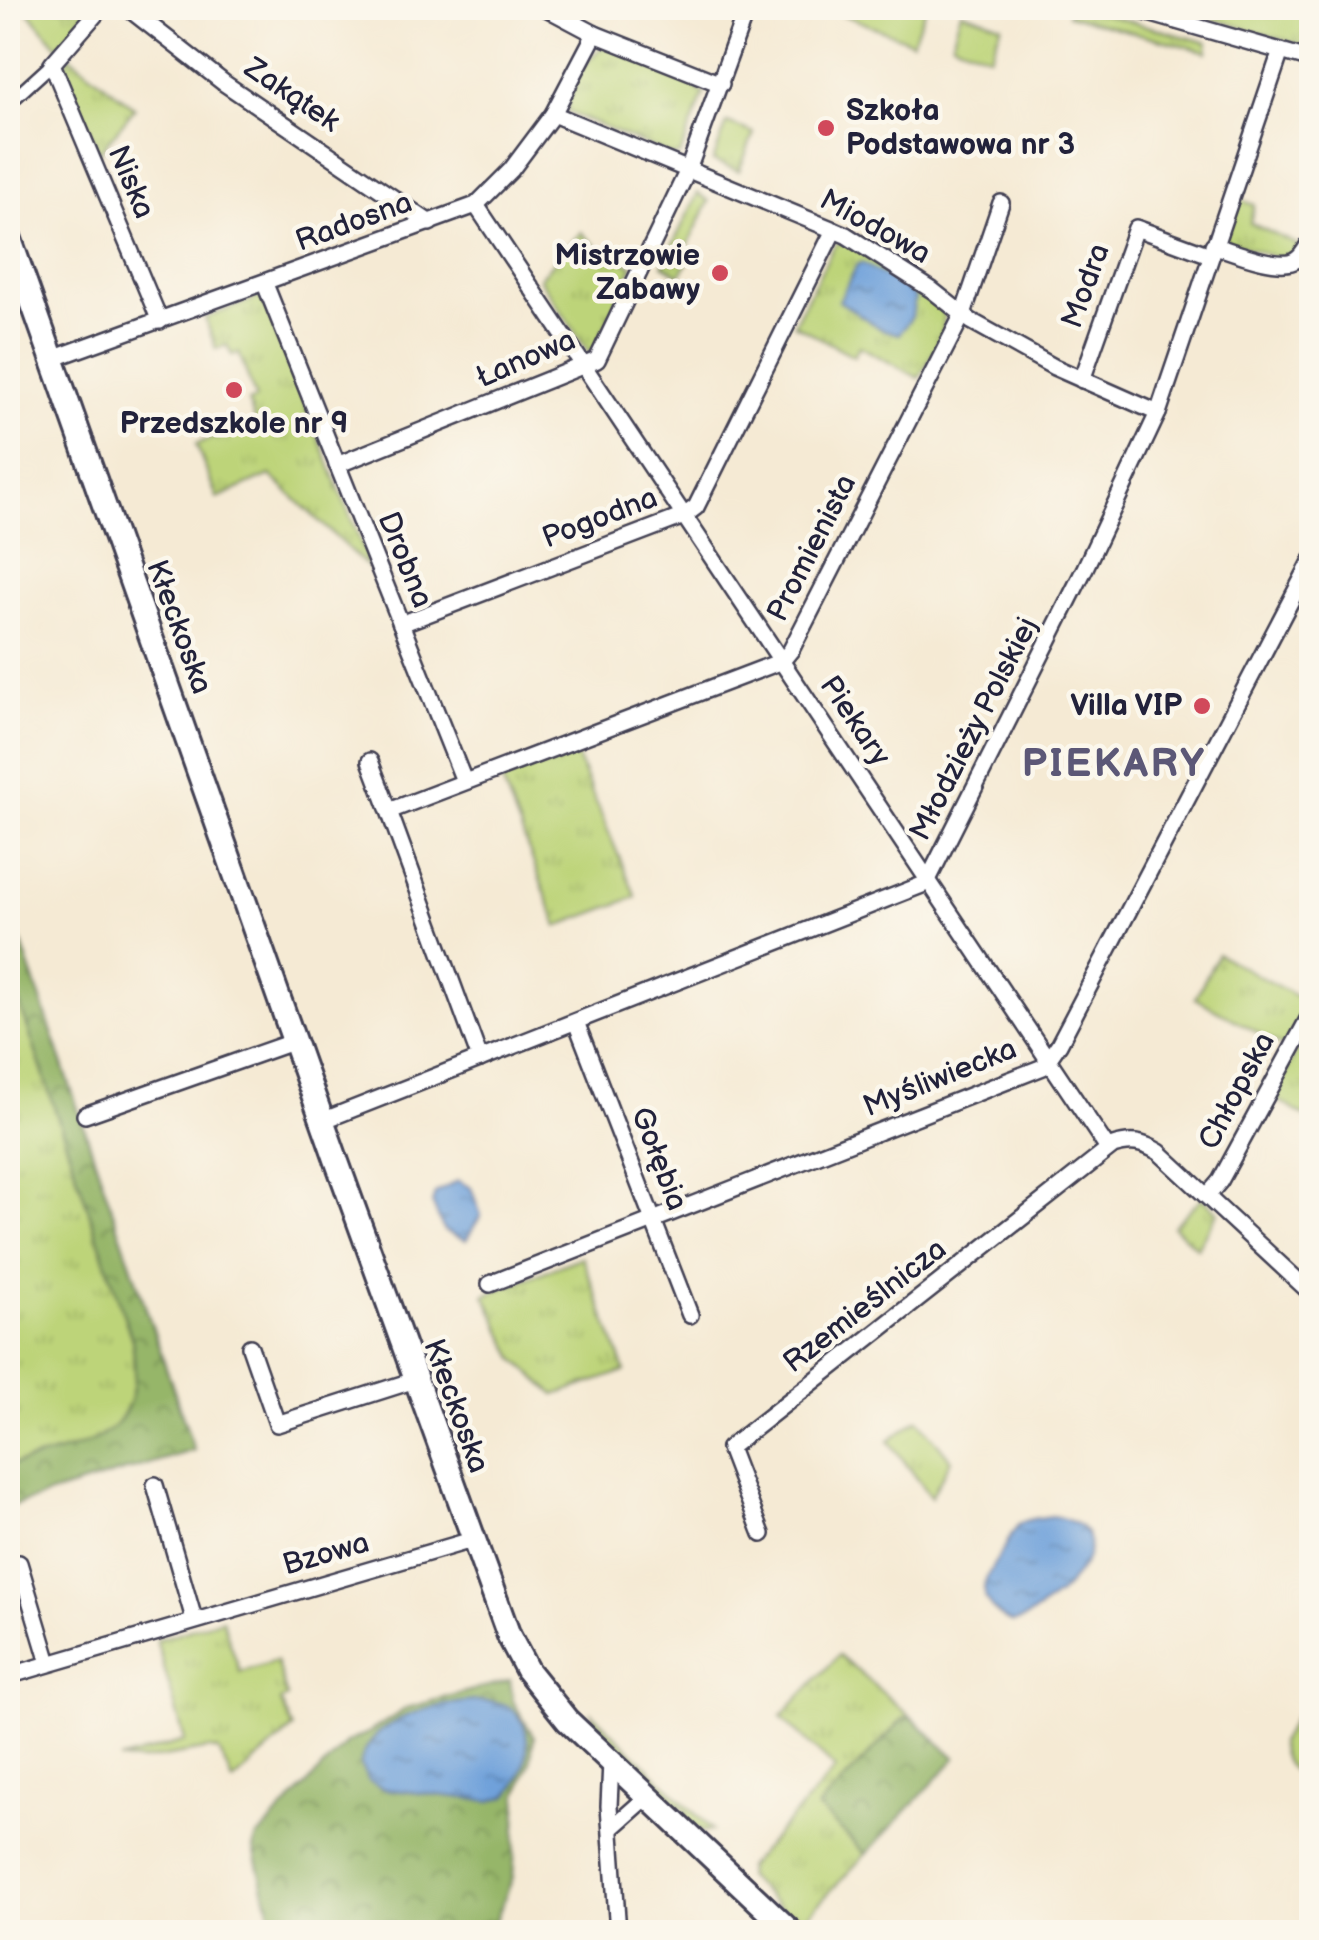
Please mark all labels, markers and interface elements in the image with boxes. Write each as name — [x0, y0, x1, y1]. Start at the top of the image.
street label: Zakątek — [237, 49, 347, 140]
place label: Szkoła Podstawowa nr 3 — [846, 93, 1075, 163]
marker: Szkoła Podstawowa nr 3 — [815, 117, 837, 139]
street label: Niska — [100, 140, 162, 224]
street label: Miodowa — [813, 182, 937, 272]
street label: Radosna — [291, 184, 417, 260]
place label: Mistrzowie Zabawy — [555, 238, 700, 308]
street label: Modra — [1054, 239, 1118, 333]
marker: Mistrzowie Zabawy — [709, 262, 731, 284]
street label: Łanowa — [471, 322, 581, 396]
marker: Przedszkole nr 9 — [223, 379, 245, 401]
place label: Przedszkole nr 9 — [120, 406, 348, 442]
street label: Promienista — [760, 469, 864, 627]
street label: Pogodna — [537, 480, 663, 556]
street label: Drobna — [370, 507, 440, 613]
street label: Kłeckoska — [138, 555, 220, 699]
street label: Młodzieży Polskiej — [902, 611, 1046, 847]
street label: Piekary — [812, 669, 898, 773]
place label: Villa VIP — [1070, 688, 1182, 724]
marker: Villa VIP — [1191, 695, 1213, 717]
district label: PIEKARY — [1022, 740, 1206, 788]
street label: Chłopska — [1191, 1026, 1283, 1156]
street label: Myśliwiecka — [858, 1031, 1022, 1125]
street label: Gołębia — [623, 1102, 695, 1216]
street label: Rzemieślnicza — [776, 1231, 954, 1381]
street label: Kłeckoska — [415, 1334, 497, 1478]
street label: Bzowa — [279, 1525, 373, 1583]

